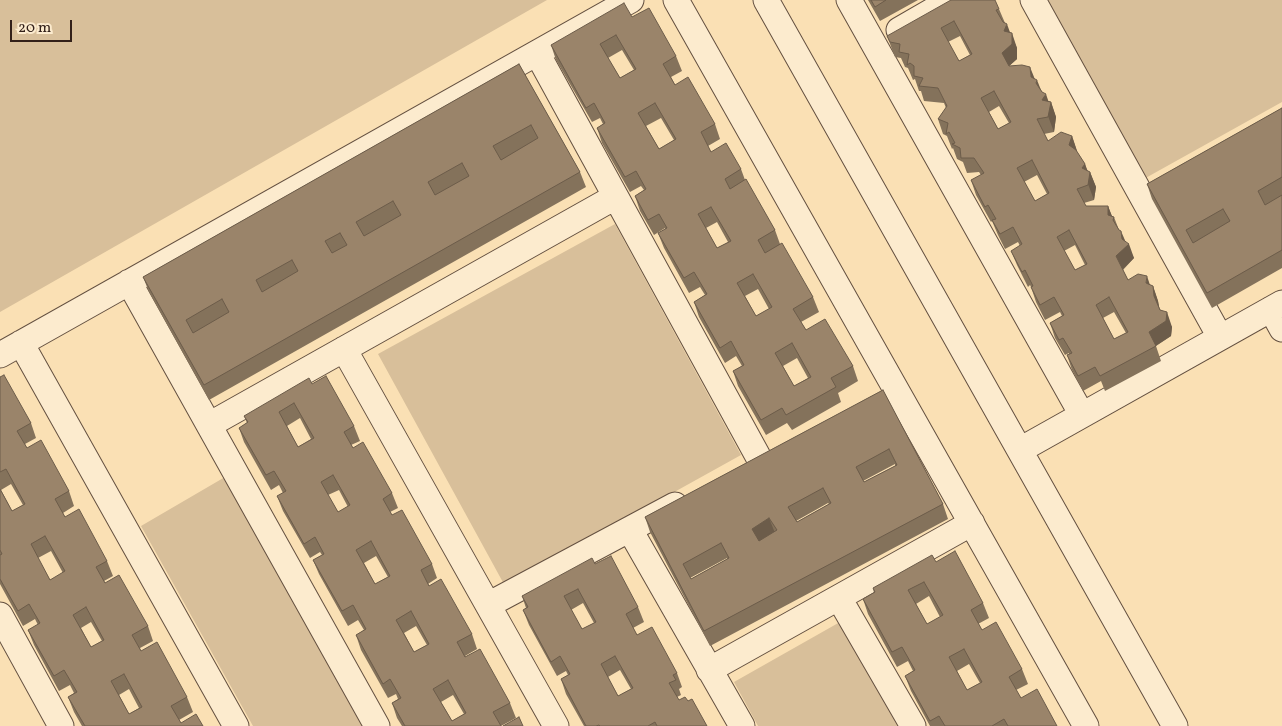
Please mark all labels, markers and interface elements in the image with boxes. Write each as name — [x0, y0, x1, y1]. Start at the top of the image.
scale bar — [12, 10, 75, 42]
text: 20 m — [18, 18, 51, 39]

